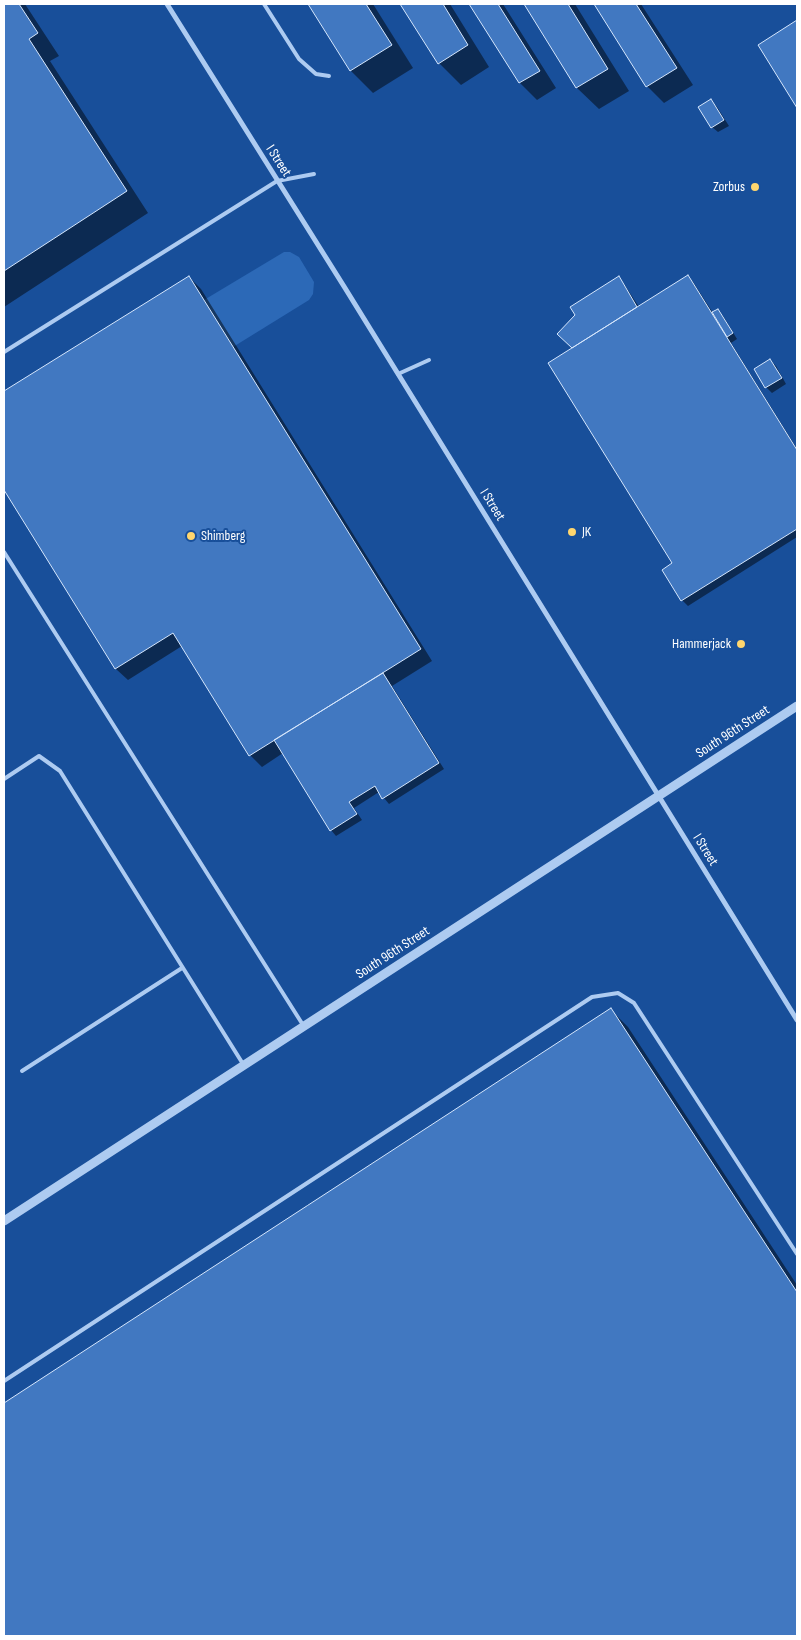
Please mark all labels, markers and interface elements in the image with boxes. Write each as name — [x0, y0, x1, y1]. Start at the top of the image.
street label: I Street — [262, 142, 294, 180]
place label: Zorbus — [713, 179, 745, 195]
marker: Zorbus — [749, 181, 761, 193]
street label: I Street — [476, 486, 508, 524]
place label: JK — [582, 524, 591, 540]
marker: JK — [566, 526, 578, 538]
place label: Shimberg — [201, 528, 245, 544]
marker: Shimberg — [185, 530, 197, 542]
place label: Hammerjack — [672, 636, 731, 652]
marker: Hammerjack — [735, 638, 747, 650]
street label: South 96th Street — [693, 702, 773, 762]
street label: I Street — [689, 831, 721, 869]
street label: South 96th Street — [353, 923, 433, 983]

